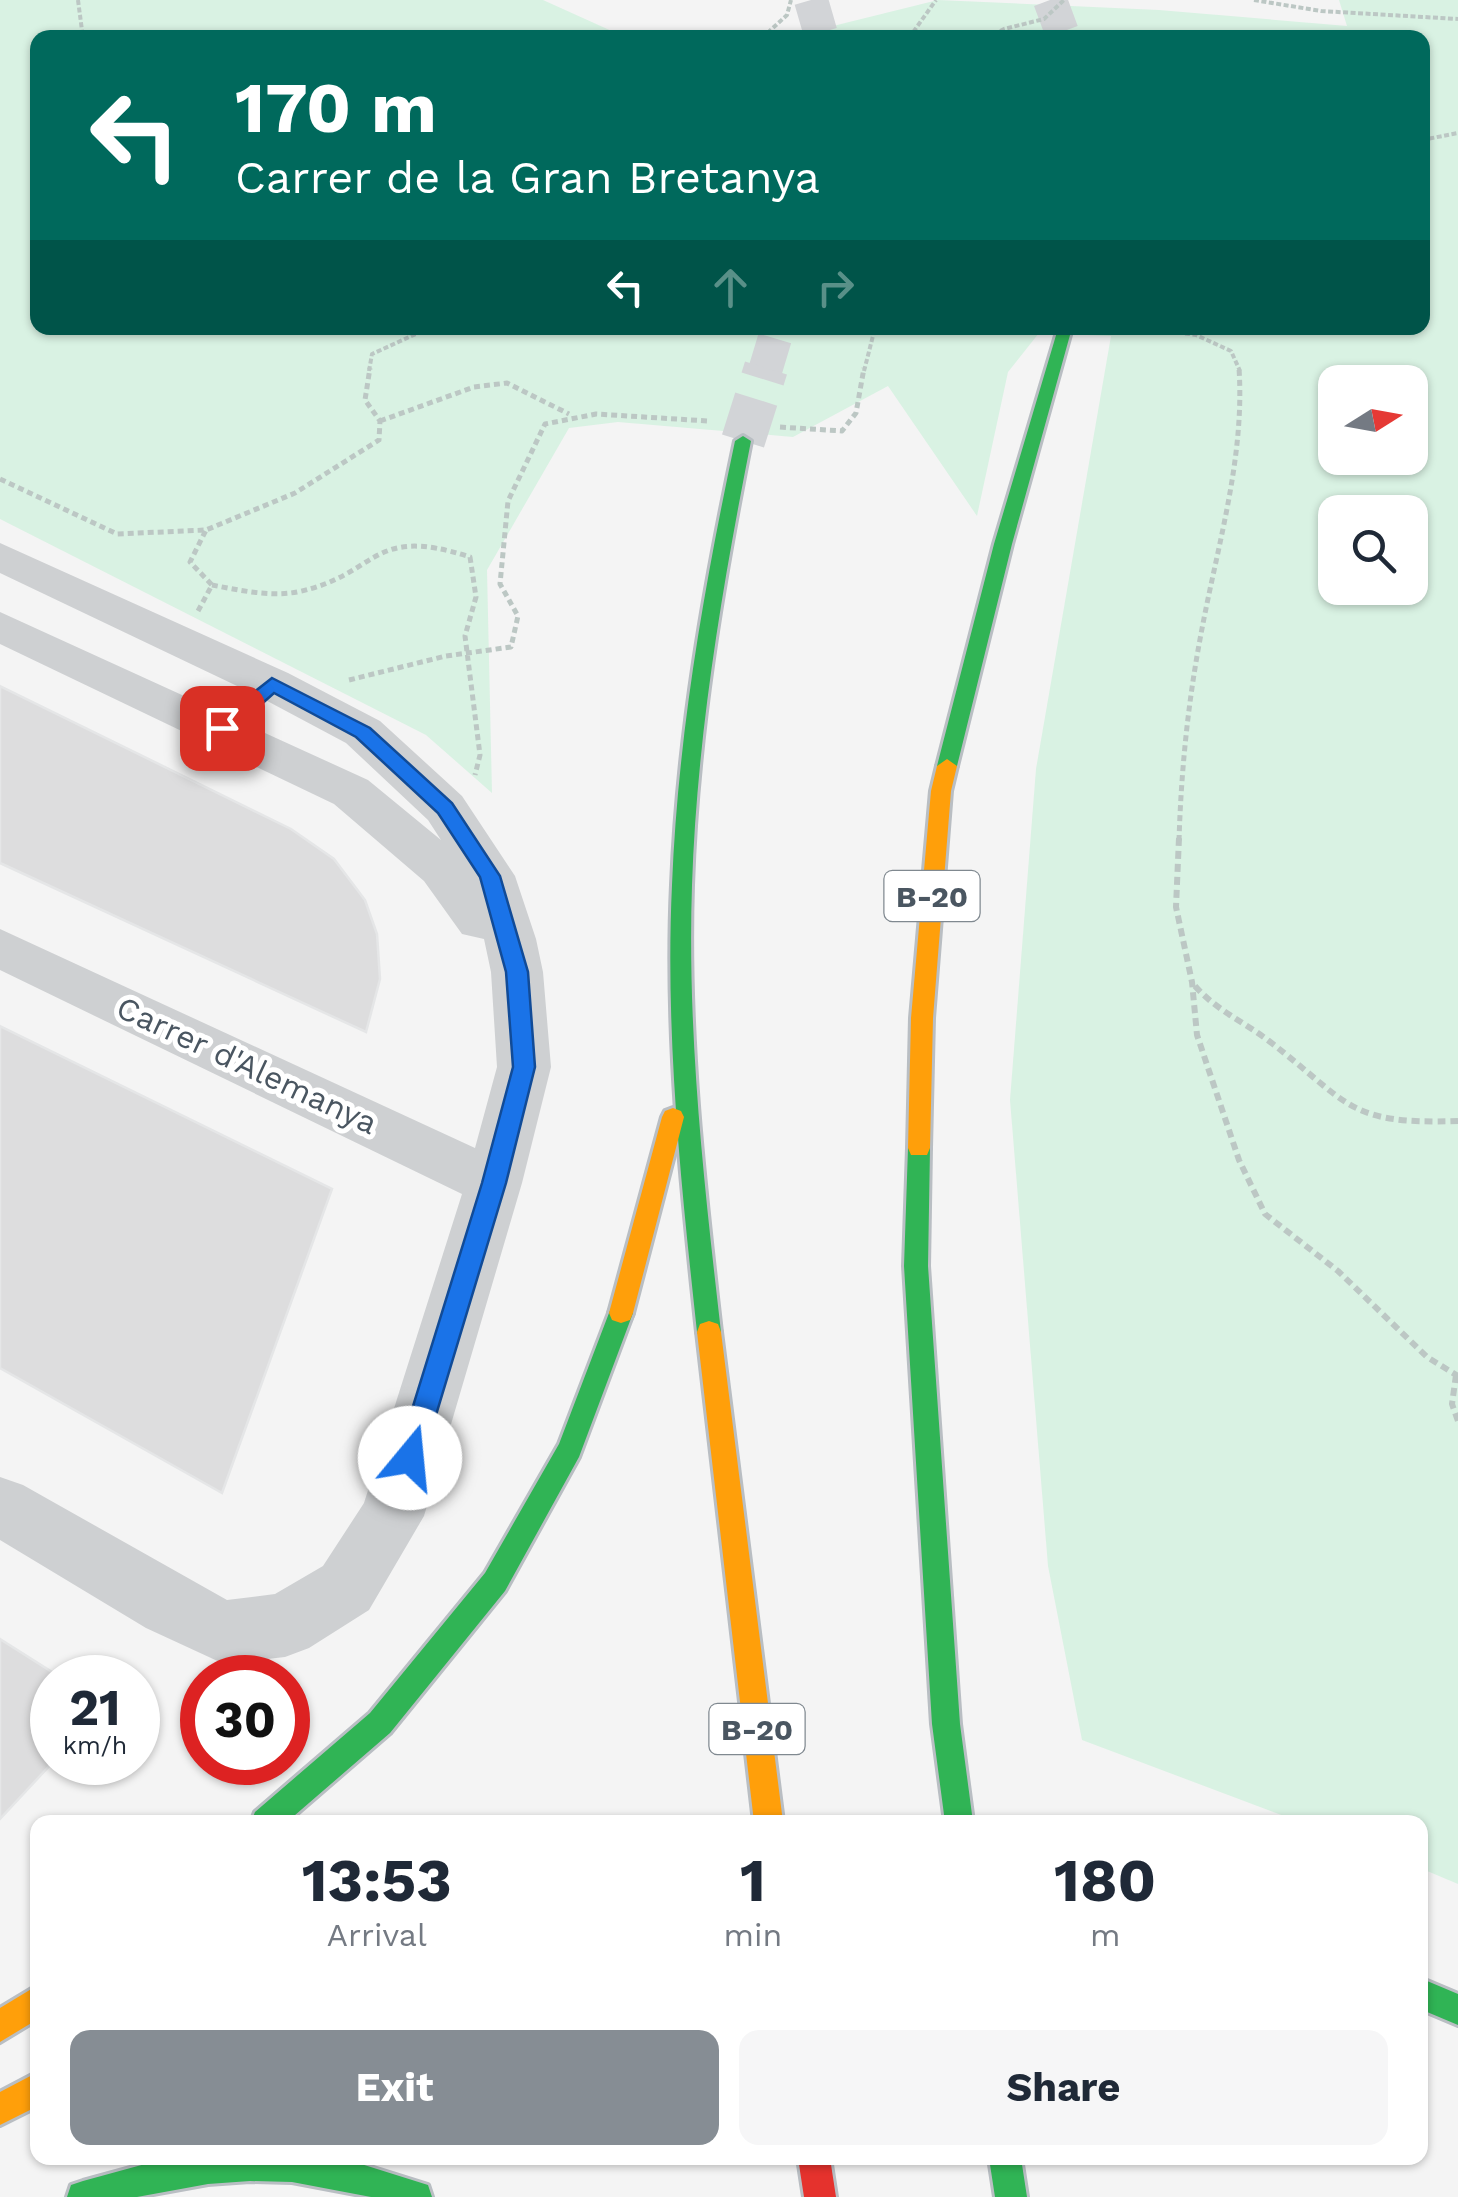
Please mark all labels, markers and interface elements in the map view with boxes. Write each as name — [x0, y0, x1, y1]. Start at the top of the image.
text: 170 m — [235, 67, 437, 149]
icon: left — [70, 70, 200, 200]
text: Carrer de la Gran Bretanya — [235, 151, 820, 204]
icon: left — [598, 260, 653, 315]
icon: ahead — [703, 260, 758, 315]
icon: right — [808, 260, 863, 315]
north arrow — [1318, 365, 1428, 475]
map controls — [1318, 365, 1428, 605]
button: search — [1318, 495, 1428, 605]
pin — [180, 686, 265, 771]
icon: arrive — [195, 701, 250, 756]
road number: B-20 — [884, 871, 980, 921]
street label: Carrer d'Alemanya — [111, 988, 383, 1142]
position arrow — [358, 1406, 462, 1510]
speed limit sign: 30 — [180, 1655, 310, 1785]
text: 21 — [69, 1678, 121, 1737]
road number: B-20 — [710, 1704, 804, 1754]
text: km/h — [63, 1731, 127, 1760]
text: 13:53 — [302, 1845, 452, 1916]
text: 1 — [740, 1845, 766, 1916]
text: 180 — [1054, 1845, 1156, 1916]
text: Arrival — [327, 1916, 427, 1954]
text: min — [724, 1916, 782, 1954]
text: m — [1090, 1916, 1120, 1954]
button: Exit — [70, 2030, 719, 2145]
button: Share — [739, 2030, 1388, 2145]

